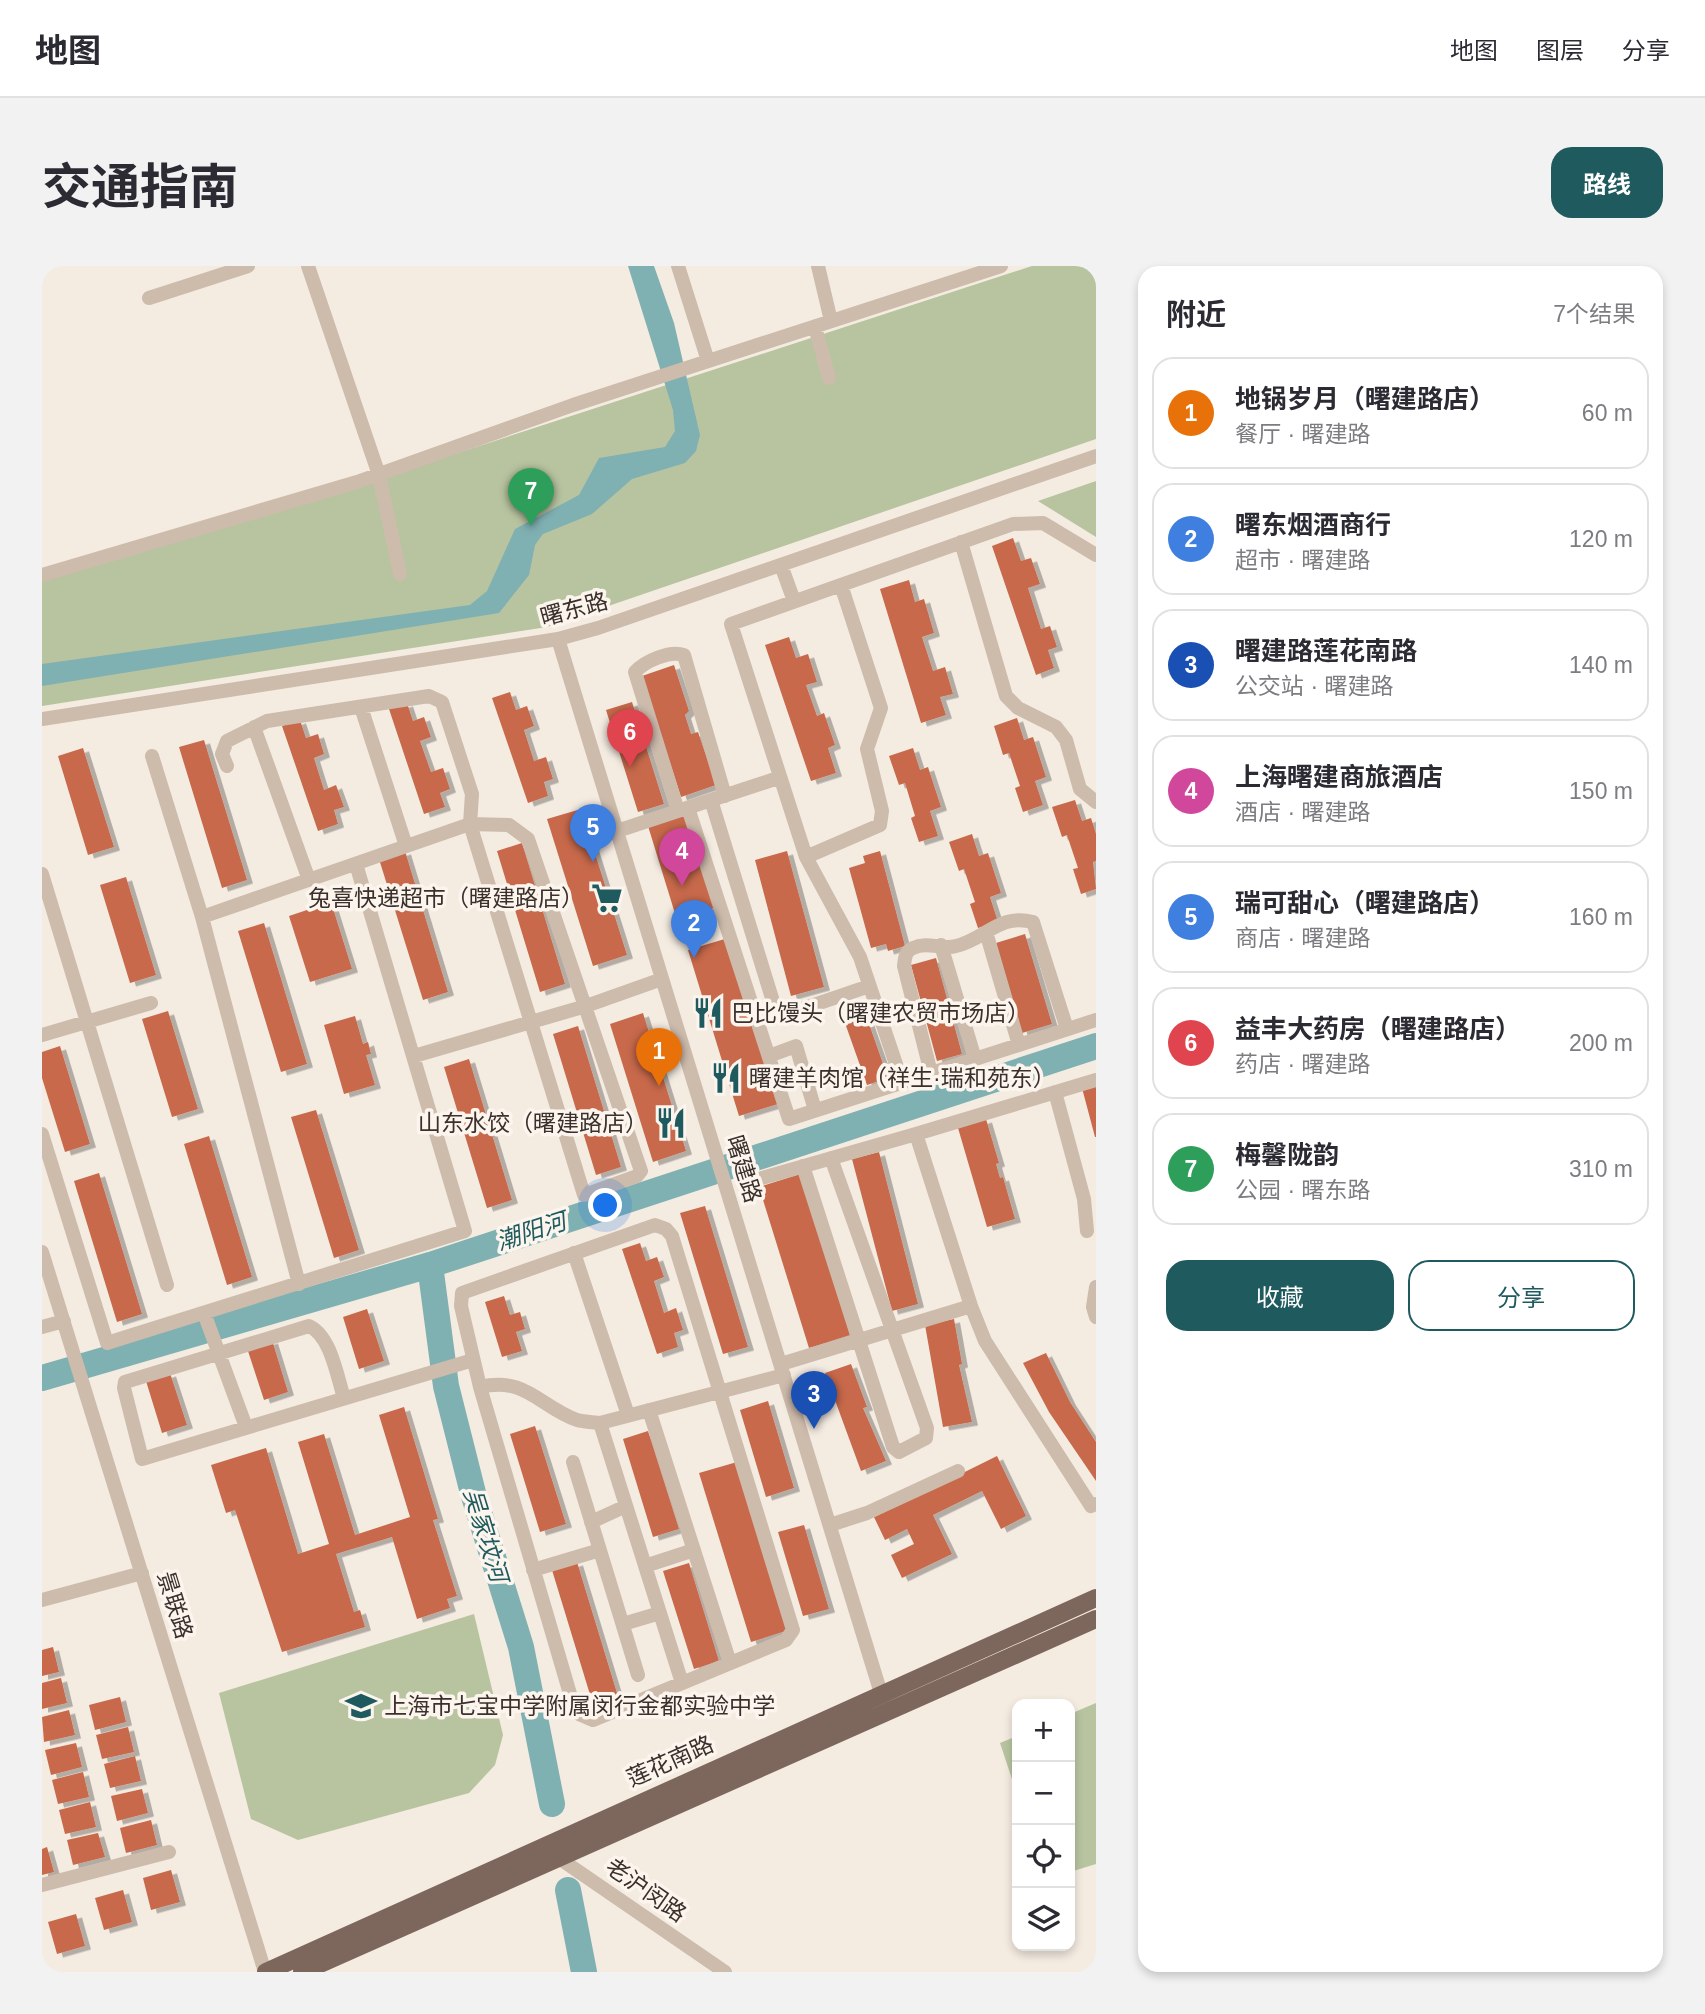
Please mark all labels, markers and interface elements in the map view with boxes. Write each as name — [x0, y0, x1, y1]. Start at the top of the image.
text: 地图 — [35, 32, 101, 69]
text: 地图 — [1450, 37, 1498, 64]
text: 图层 — [1536, 37, 1584, 64]
text: 分享 — [1622, 37, 1670, 64]
button: 路线 — [1551, 147, 1663, 218]
text: 交通指南 — [42, 160, 238, 214]
text: 附近 — [1166, 298, 1226, 331]
text: 7个结果 — [1553, 301, 1635, 327]
text: 地锅岁月（曙建路店） — [1235, 384, 1495, 414]
text: 1 — [1185, 400, 1197, 426]
text: 60 m — [1582, 400, 1633, 426]
text: 餐厅 · 曙建路 — [1235, 421, 1370, 447]
pin: 7 — [508, 468, 554, 526]
text: 曙东烟酒商行 — [1235, 510, 1391, 540]
text: 2 — [1185, 526, 1197, 552]
text: 120 m — [1569, 526, 1633, 552]
text: 超市 · 曙建路 — [1235, 547, 1370, 573]
street label: 曙东路 — [537, 588, 611, 630]
text: 曙建路莲花南路 — [1235, 636, 1417, 666]
text: 3 — [1185, 652, 1197, 678]
text: 140 m — [1569, 652, 1633, 678]
text: 公交站 · 曙建路 — [1235, 673, 1393, 699]
pin: 6 — [607, 709, 653, 767]
text: 上海曙建商旅酒店 — [1235, 762, 1443, 792]
text: 4 — [1185, 778, 1197, 804]
text: 150 m — [1569, 778, 1633, 804]
text: 酒店 · 曙建路 — [1235, 799, 1370, 825]
pin: 5 — [570, 804, 616, 862]
pin: 4 — [659, 828, 705, 886]
supermarket icon: 兔喜快递超市（曙建路店） — [590, 881, 624, 915]
place label: 兔喜快递超市（曙建路店） — [308, 885, 584, 911]
text: 瑞可甜心（曙建路店） — [1235, 888, 1495, 918]
pin: 2 — [671, 900, 717, 958]
text: 5 — [1185, 904, 1197, 930]
text: 160 m — [1569, 904, 1633, 930]
text: 商店 · 曙建路 — [1235, 925, 1370, 951]
restaurant icon: 巴比馒头（曙建农贸市场店） — [691, 996, 725, 1030]
place label: 巴比馒头（曙建农贸市场店） — [731, 1000, 1030, 1026]
text: 益丰大药房（曙建路店） — [1235, 1014, 1521, 1044]
pin: 1 — [636, 1028, 682, 1086]
text: 6 — [1185, 1030, 1197, 1056]
text: 200 m — [1569, 1030, 1633, 1056]
text: 药店 · 曙建路 — [1235, 1051, 1370, 1077]
restaurant icon: 曙建羊肉馆（祥生·瑞和苑东） — [709, 1061, 743, 1095]
place label: 曙建羊肉馆（祥生·瑞和苑东） — [749, 1065, 1056, 1091]
restaurant icon: 山东水饺（曙建路店） — [654, 1106, 688, 1140]
place label: 山东水饺（曙建路店） — [418, 1110, 648, 1136]
street label: 曙建路 — [721, 1132, 767, 1206]
text: 梅馨陇韵 — [1235, 1140, 1339, 1170]
text: 7 — [1185, 1156, 1197, 1182]
text: 310 m — [1569, 1156, 1633, 1182]
text: 公园 · 曙东路 — [1235, 1177, 1370, 1203]
your location — [588, 1188, 622, 1222]
water label: 潮阳河 — [493, 1206, 573, 1255]
button: 收藏 — [1166, 1260, 1394, 1331]
button: 分享 — [1408, 1260, 1635, 1331]
pin: 3 — [791, 1371, 837, 1429]
water label: 吴家坟河 — [459, 1485, 514, 1589]
street label: 景联路 — [152, 1568, 198, 1642]
school or university icon: 上海市七宝中学附属闵行金都实验中学 — [344, 1689, 378, 1723]
place label: 上海市七宝中学附属闵行金都实验中学 — [384, 1693, 775, 1719]
map controls — [1012, 1699, 1075, 1951]
button: + — [1012, 1699, 1075, 1762]
street label: 莲花南路 — [623, 1730, 717, 1792]
button: − — [1012, 1762, 1075, 1825]
button: locate — [1012, 1825, 1075, 1888]
street label: 老沪闵路 — [601, 1853, 691, 1927]
button: layers — [1012, 1888, 1075, 1951]

